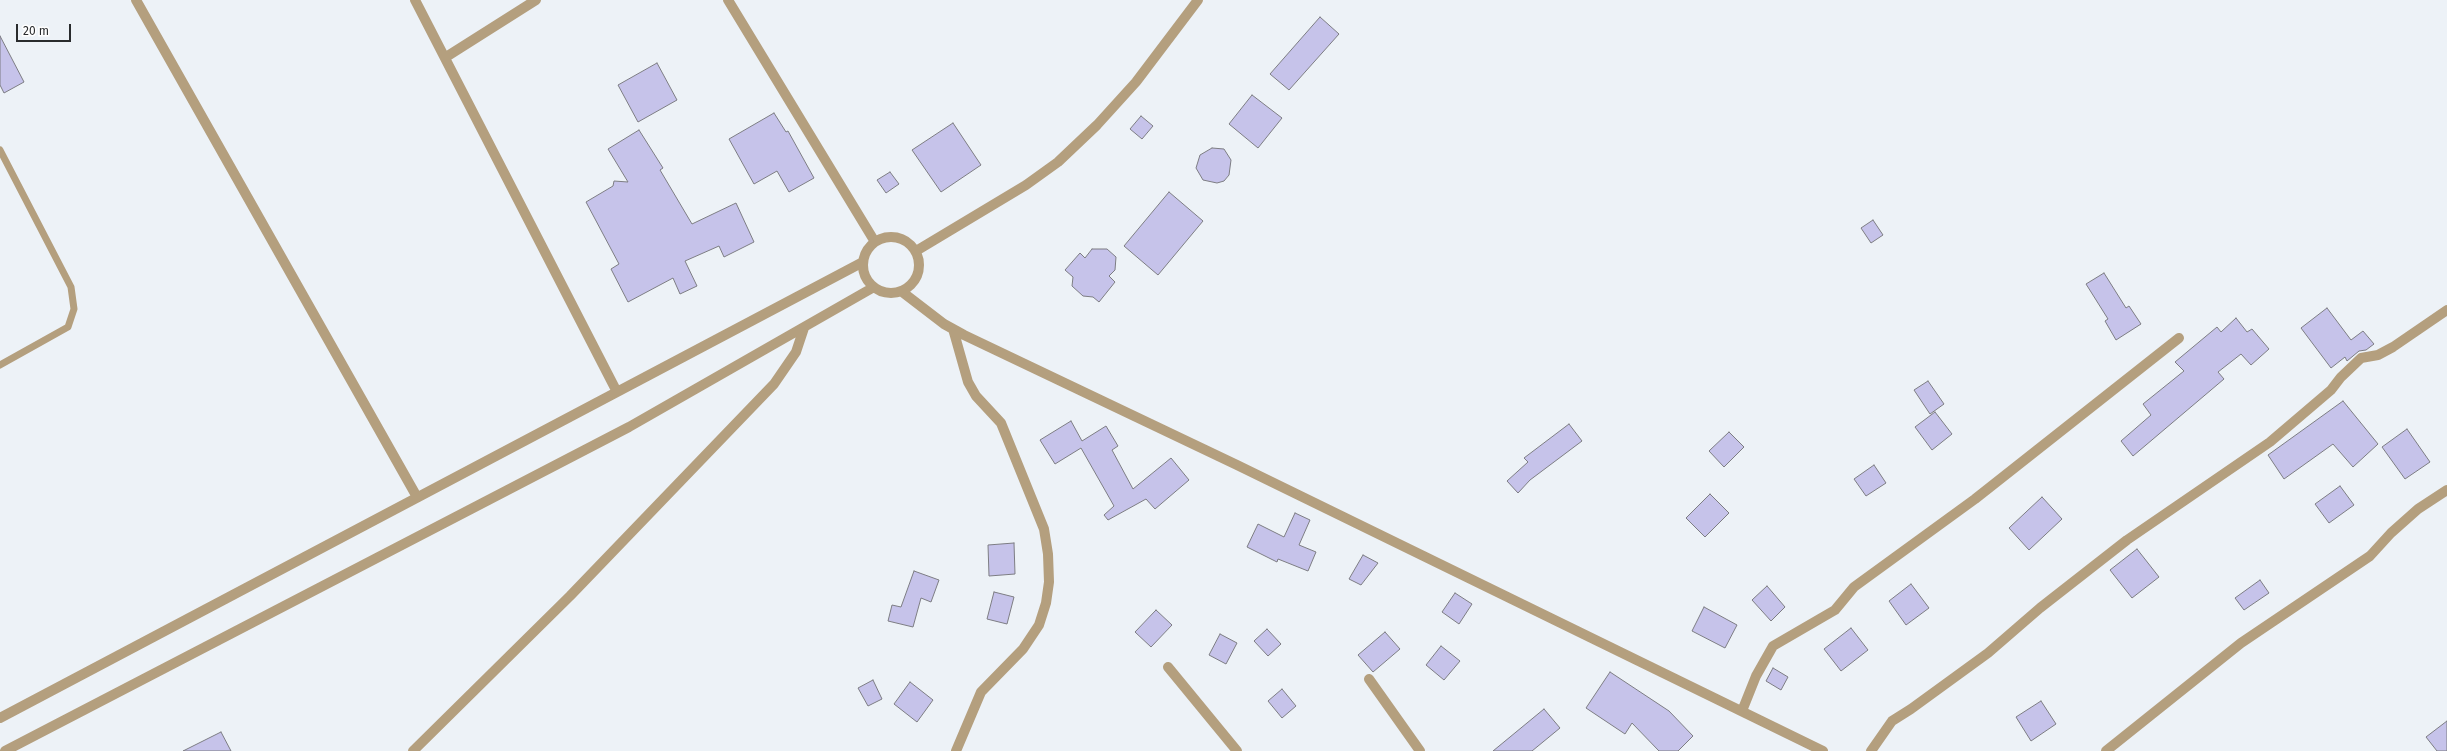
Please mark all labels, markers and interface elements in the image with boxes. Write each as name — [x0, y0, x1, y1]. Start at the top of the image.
scale bar — [18, 16, 73, 42]
text: 20 m — [23, 24, 49, 38]

